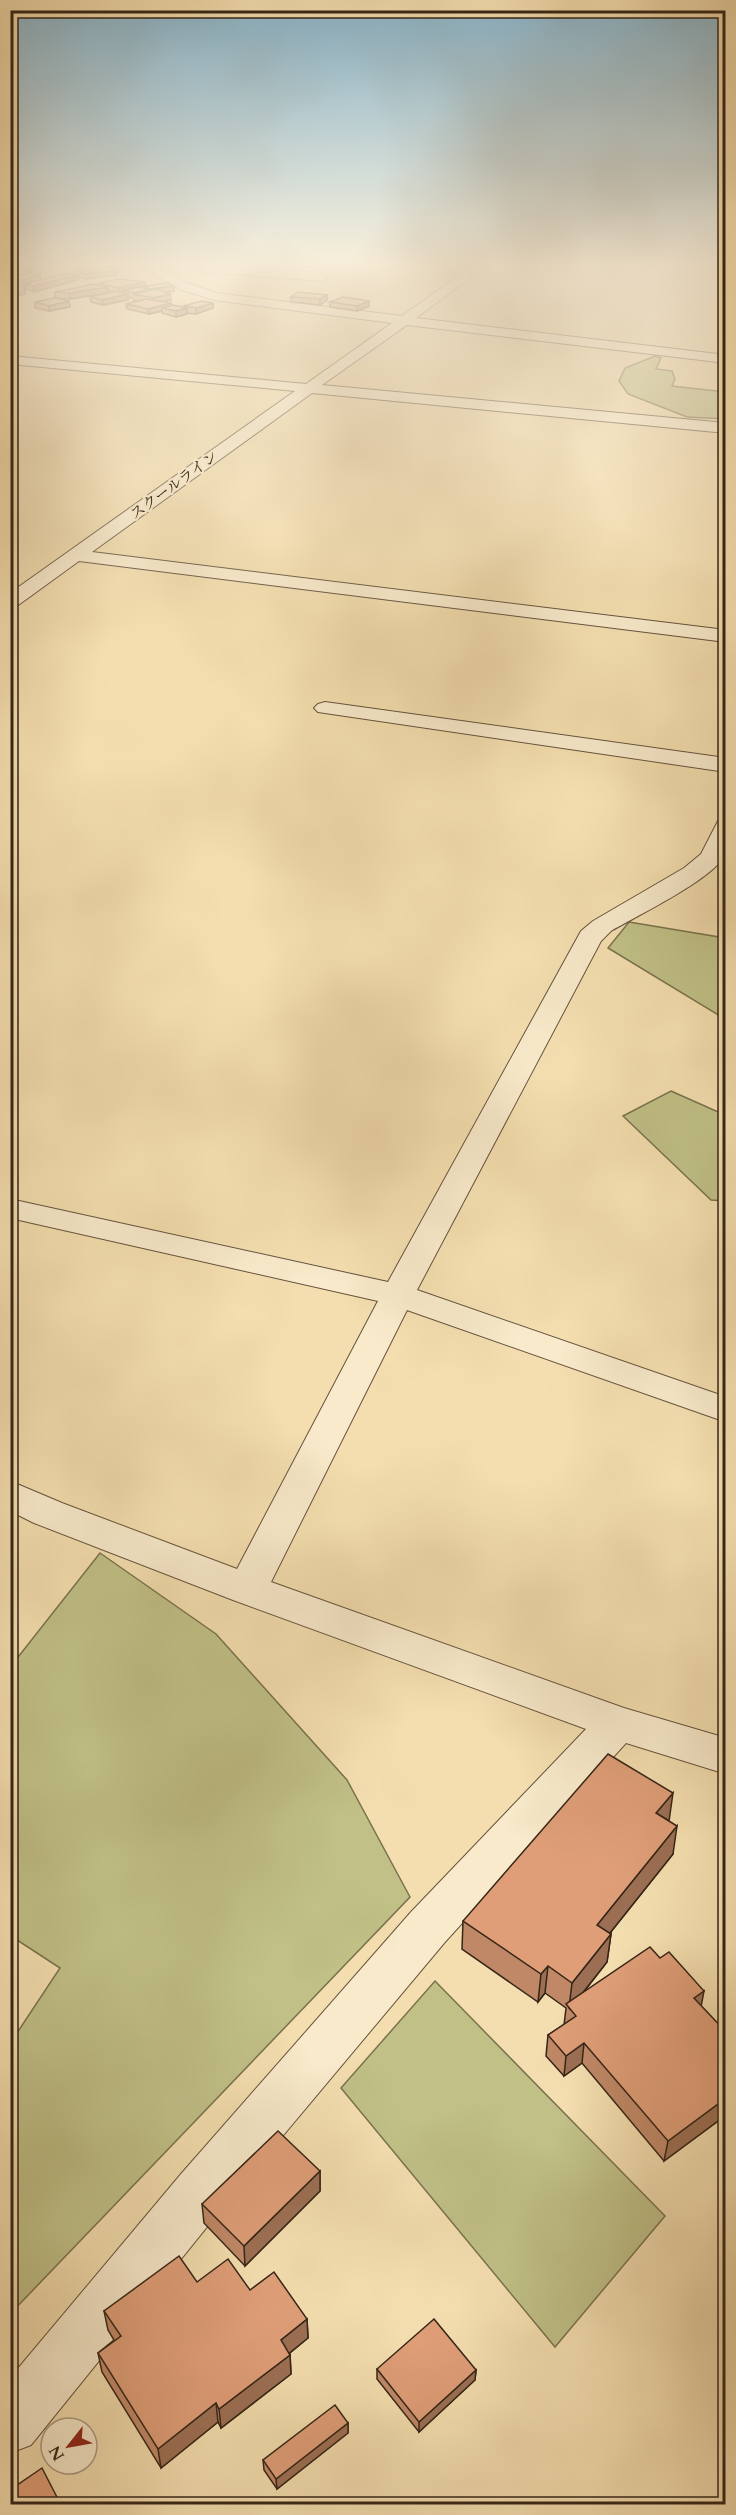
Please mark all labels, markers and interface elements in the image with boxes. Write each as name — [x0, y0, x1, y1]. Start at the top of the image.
street label: スクールライン — [126, 446, 222, 524]
north arrow — [39, 2416, 99, 2476]
text: N — [44, 2441, 70, 2465]

